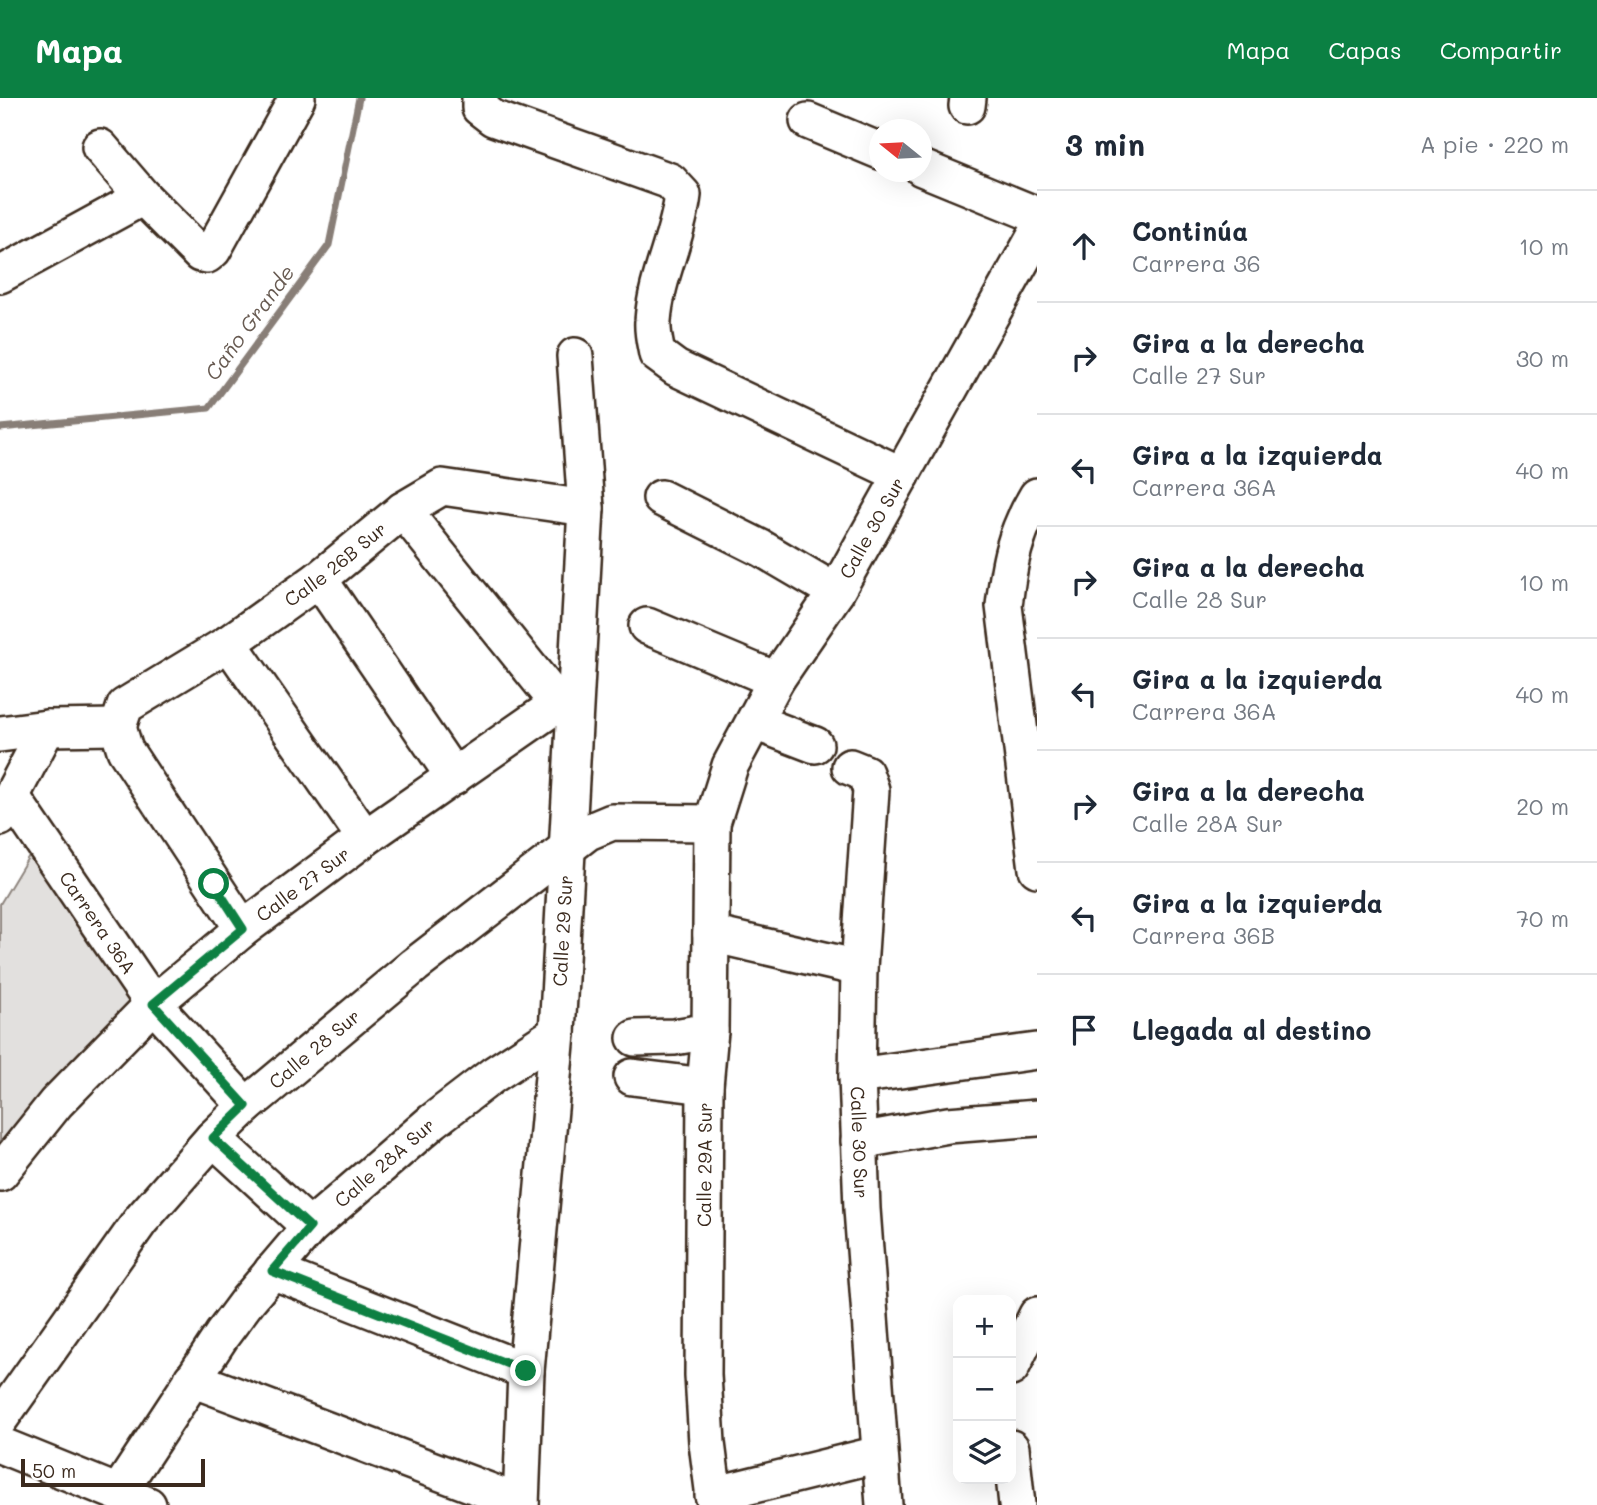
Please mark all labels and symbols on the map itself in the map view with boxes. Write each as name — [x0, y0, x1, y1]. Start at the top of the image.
north arrow — [869, 119, 932, 182]
water label: Caño Grande — [198, 259, 300, 385]
street label: Calle 30 Sur — [833, 473, 910, 583]
street label: Calle 26B Sur — [279, 516, 391, 612]
street label: Calle 27 Sur — [251, 841, 354, 927]
street label: Carrera 36A — [54, 866, 142, 979]
route start — [198, 868, 229, 899]
street label: Calle 29 Sur — [547, 874, 578, 987]
street label: Calle 28 Sur — [263, 1003, 365, 1094]
street label: Calle 30 Sur — [845, 1086, 875, 1199]
street label: Calle 29A Sur — [691, 1102, 717, 1227]
street label: Calle 28A Sur — [329, 1112, 440, 1213]
route end — [510, 1355, 541, 1386]
scale bar — [21, 1456, 205, 1488]

